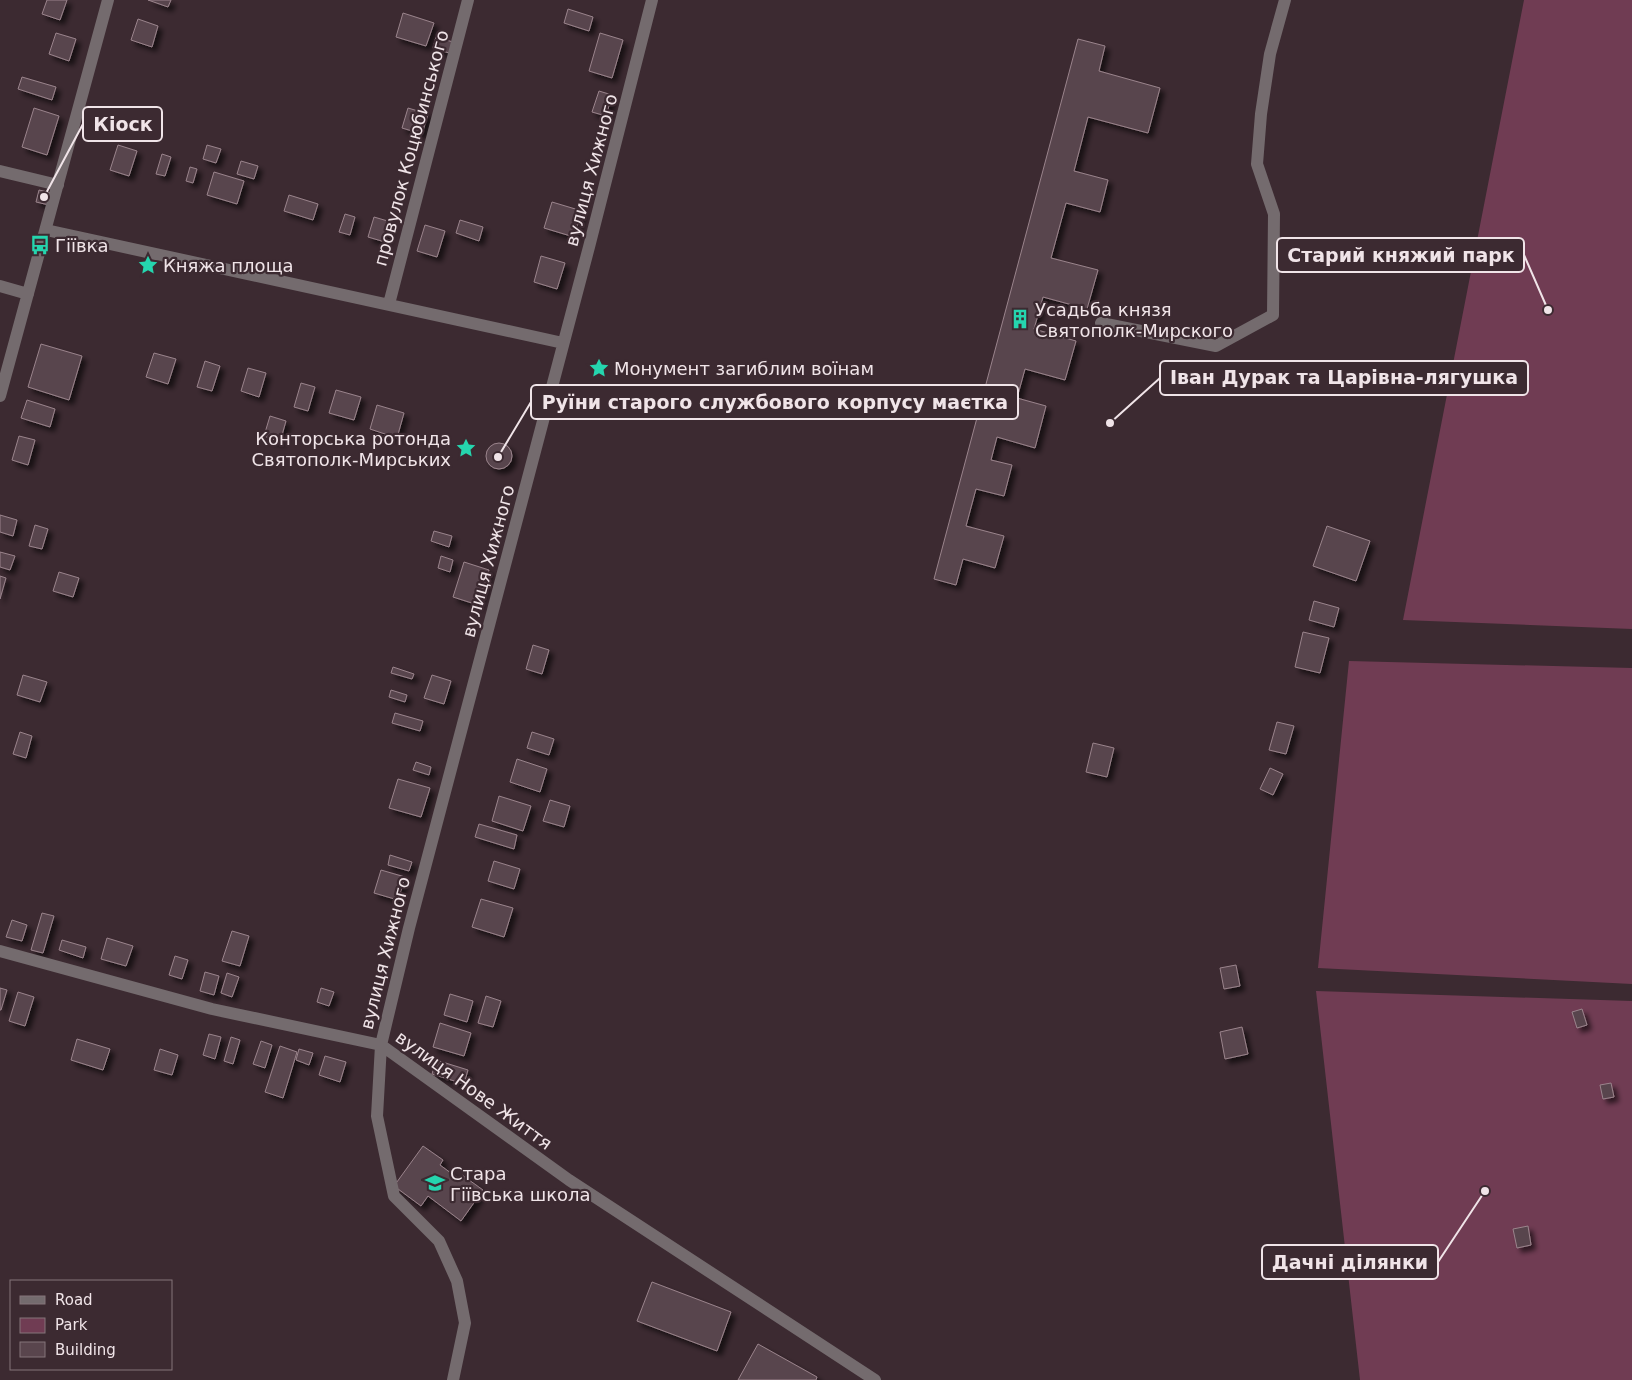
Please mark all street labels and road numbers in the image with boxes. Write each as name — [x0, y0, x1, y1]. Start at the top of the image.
street label: провулок Коцюбинського — [369, 28, 453, 268]
street label: вулиця Хижного — [561, 92, 621, 248]
street label: вулиця Хижного — [458, 483, 518, 639]
street label: вулиця Хижного — [356, 874, 414, 1032]
street label: вулиця Нове Життя — [392, 1026, 556, 1154]

